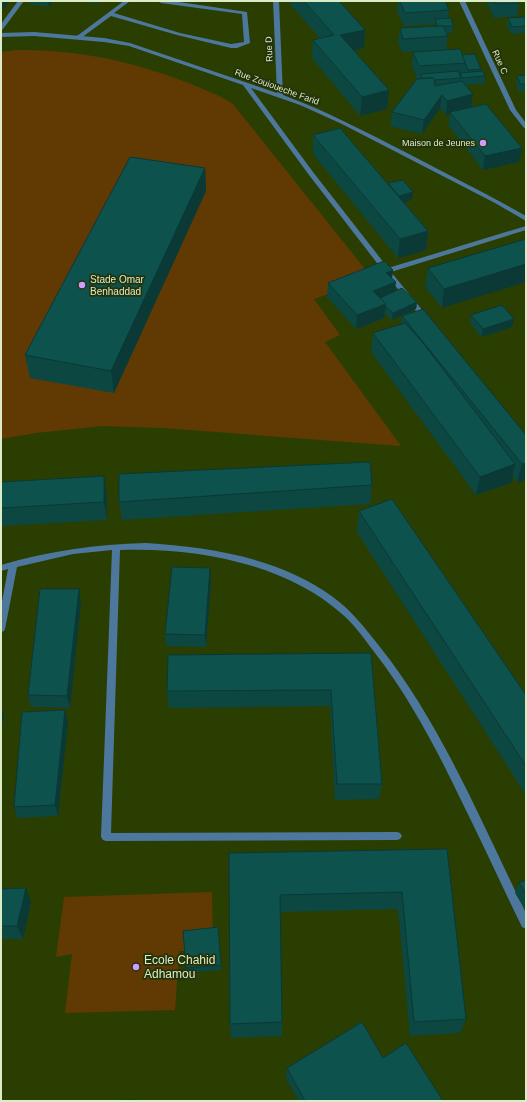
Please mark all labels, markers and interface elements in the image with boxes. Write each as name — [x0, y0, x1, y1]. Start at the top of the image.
street label: Rue D — [264, 36, 274, 62]
street label: Rue C — [490, 48, 510, 76]
street label: Rue Zouioueche Farid — [233, 67, 321, 107]
place label: Maison de Jeunes — [402, 138, 475, 148]
marker: Maison de Jeunes — [478, 138, 488, 148]
place label: Stade Omar Benhaddad — [90, 274, 145, 297]
marker: Stade Omar Benhaddad — [77, 280, 87, 290]
place label: Ecole Chahid Adhamou — [144, 953, 215, 981]
marker: Ecole Chahid Adhamou — [131, 962, 141, 972]

